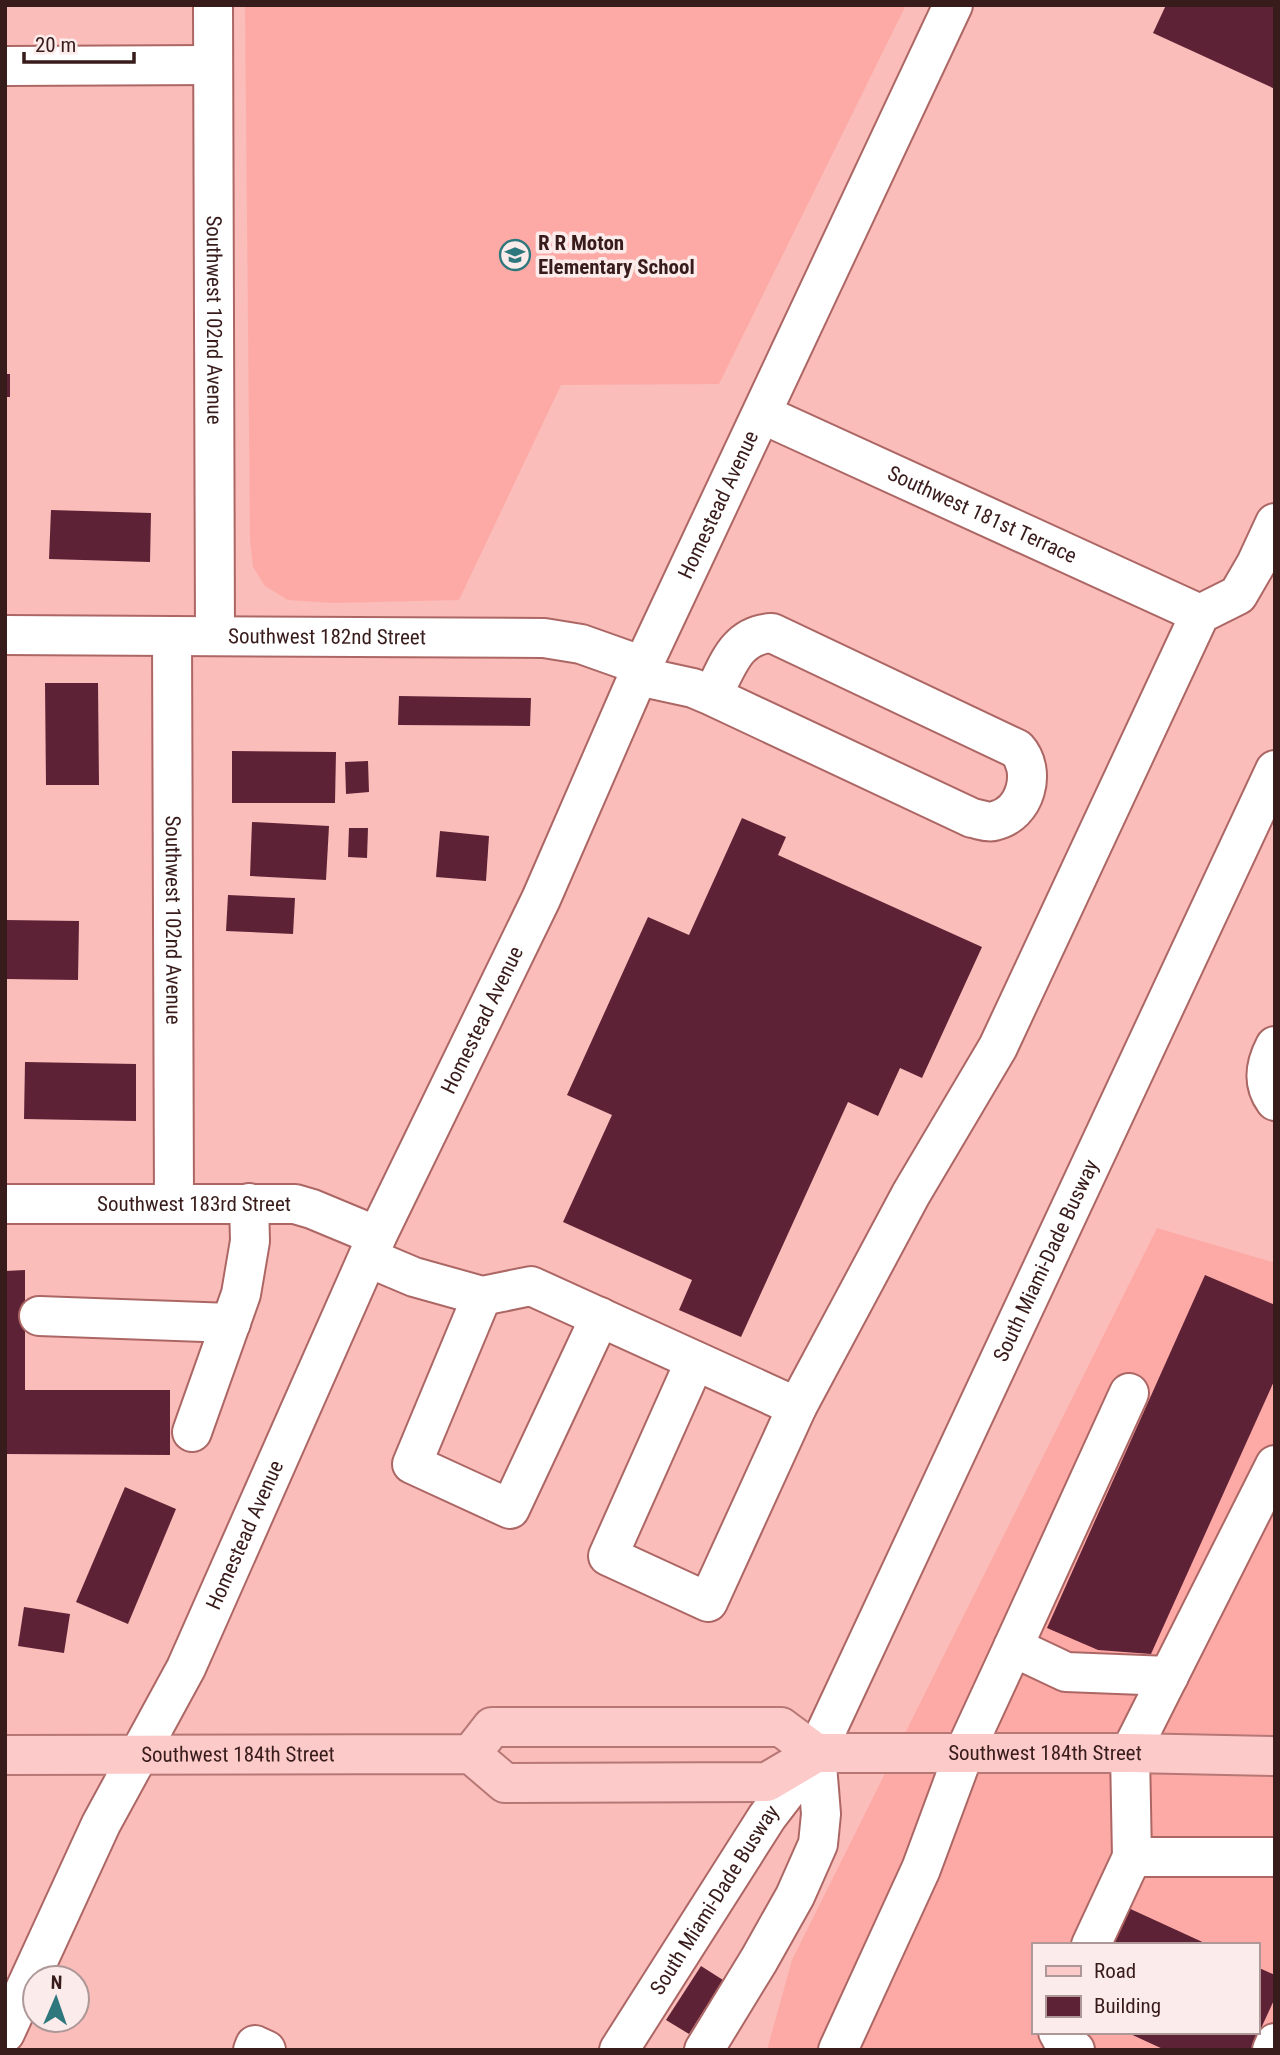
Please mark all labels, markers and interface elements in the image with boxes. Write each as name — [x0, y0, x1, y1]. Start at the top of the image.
scale bar — [24, 21, 135, 65]
text: 20 m — [35, 33, 76, 57]
street label: Southwest 102nd Avenue — [202, 215, 226, 425]
place label: R R Moton Elementary School — [538, 231, 695, 279]
school or university icon: R R Moton Elementary School — [498, 238, 532, 272]
street label: Homestead Avenue — [673, 427, 763, 583]
street label: Southwest 181st Terrace — [884, 461, 1081, 568]
street label: Southwest 182nd Street — [228, 624, 426, 649]
street label: Southwest 102nd Avenue — [161, 815, 185, 1025]
street label: Homestead Avenue — [436, 943, 528, 1098]
street label: South Miami-Dade Busway — [988, 1156, 1103, 1365]
street label: Southwest 183rd Street — [97, 1192, 291, 1216]
street label: Homestead Avenue — [201, 1457, 288, 1613]
street label: Southwest 184th Street — [948, 1741, 1142, 1765]
street label: Southwest 184th Street — [141, 1742, 335, 1767]
street label: South Miami-Dade Busway — [645, 1800, 784, 1999]
legend — [1032, 1943, 1259, 2034]
text: Road — [1094, 1959, 1136, 1983]
north arrow — [21, 1964, 91, 2034]
text: N — [50, 1971, 63, 1994]
text: Building — [1094, 1994, 1161, 2018]

